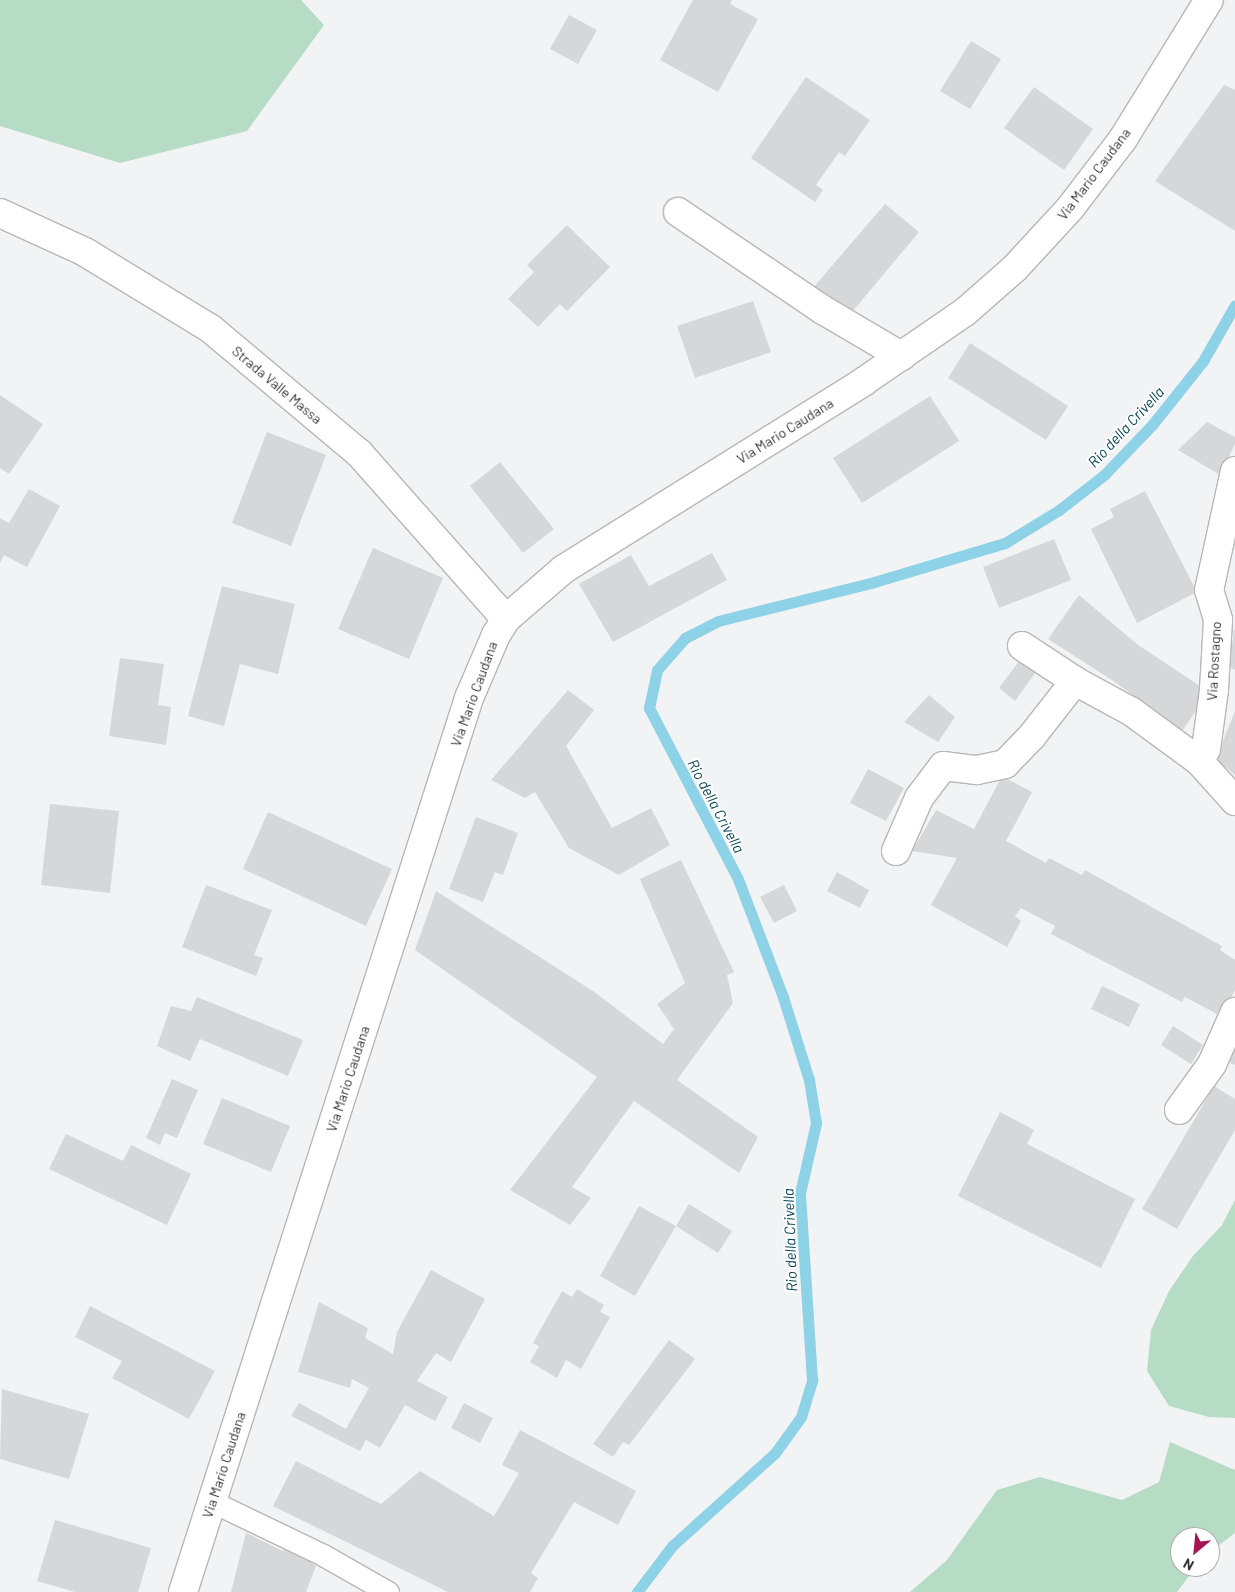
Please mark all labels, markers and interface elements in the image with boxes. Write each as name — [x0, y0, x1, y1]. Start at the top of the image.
street label: Via Mario Caudana — [1054, 125, 1134, 223]
street label: Strada Valle Massa — [229, 343, 325, 427]
water label: Rio della Crivella — [1084, 383, 1168, 471]
street label: Via Mario Caudana — [734, 395, 836, 467]
street label: Via Rostagno — [1204, 621, 1224, 701]
street label: Via Mario Caudana — [447, 639, 501, 749]
water label: Rio della Crivella — [684, 756, 748, 856]
street label: Via Mario Caudana — [323, 1024, 373, 1134]
water label: Rio della Crivella — [779, 1188, 801, 1292]
street label: Via Mario Caudana — [199, 1410, 249, 1520]
north arrow — [1170, 1527, 1220, 1577]
text: N — [1180, 1555, 1196, 1574]

